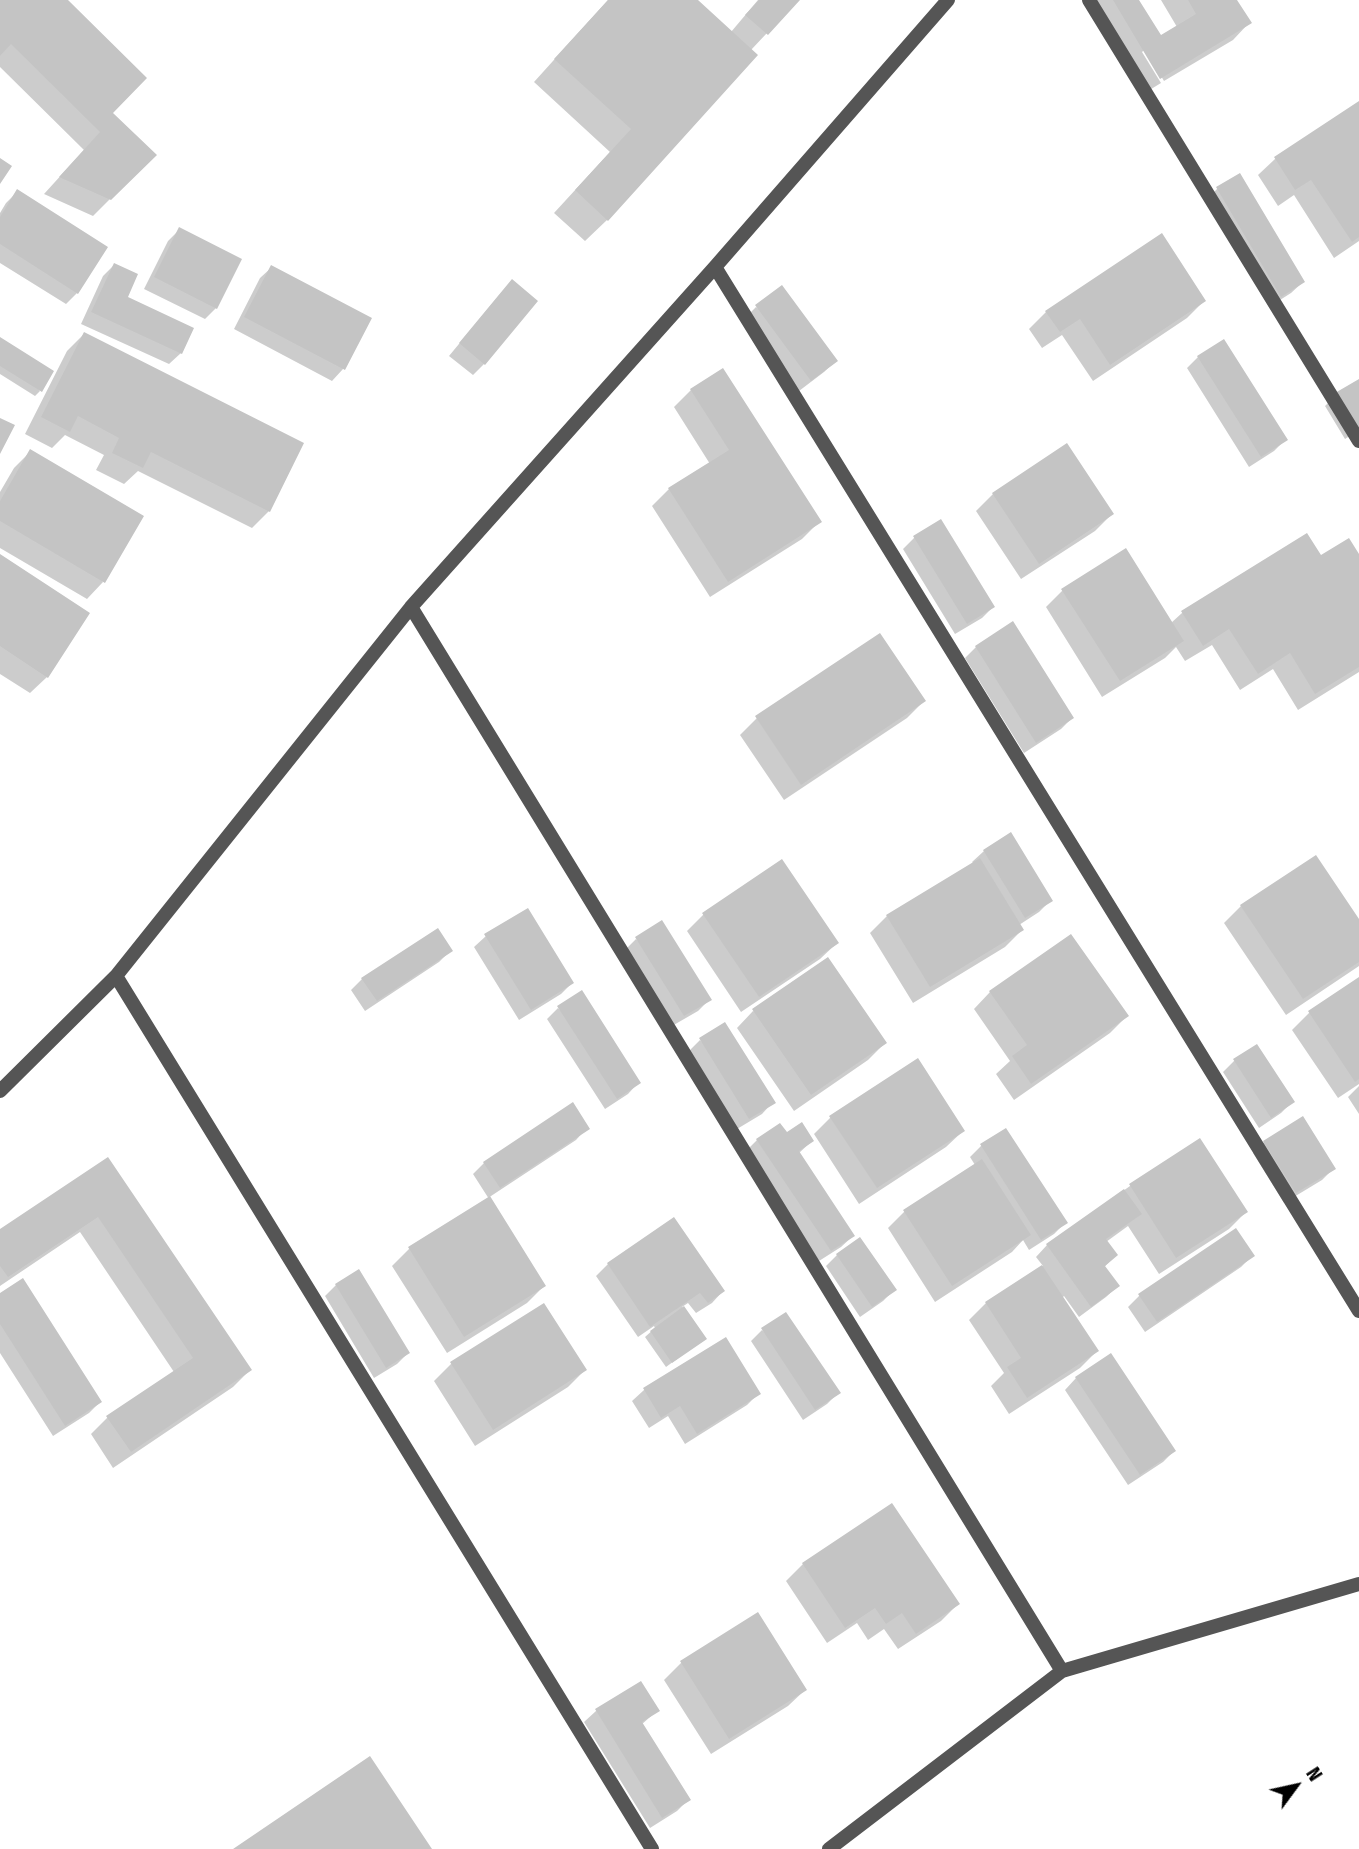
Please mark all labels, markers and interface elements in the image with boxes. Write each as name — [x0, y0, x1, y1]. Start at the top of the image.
north arrow — [1261, 1751, 1331, 1821]
text: N — [1301, 1763, 1327, 1785]

